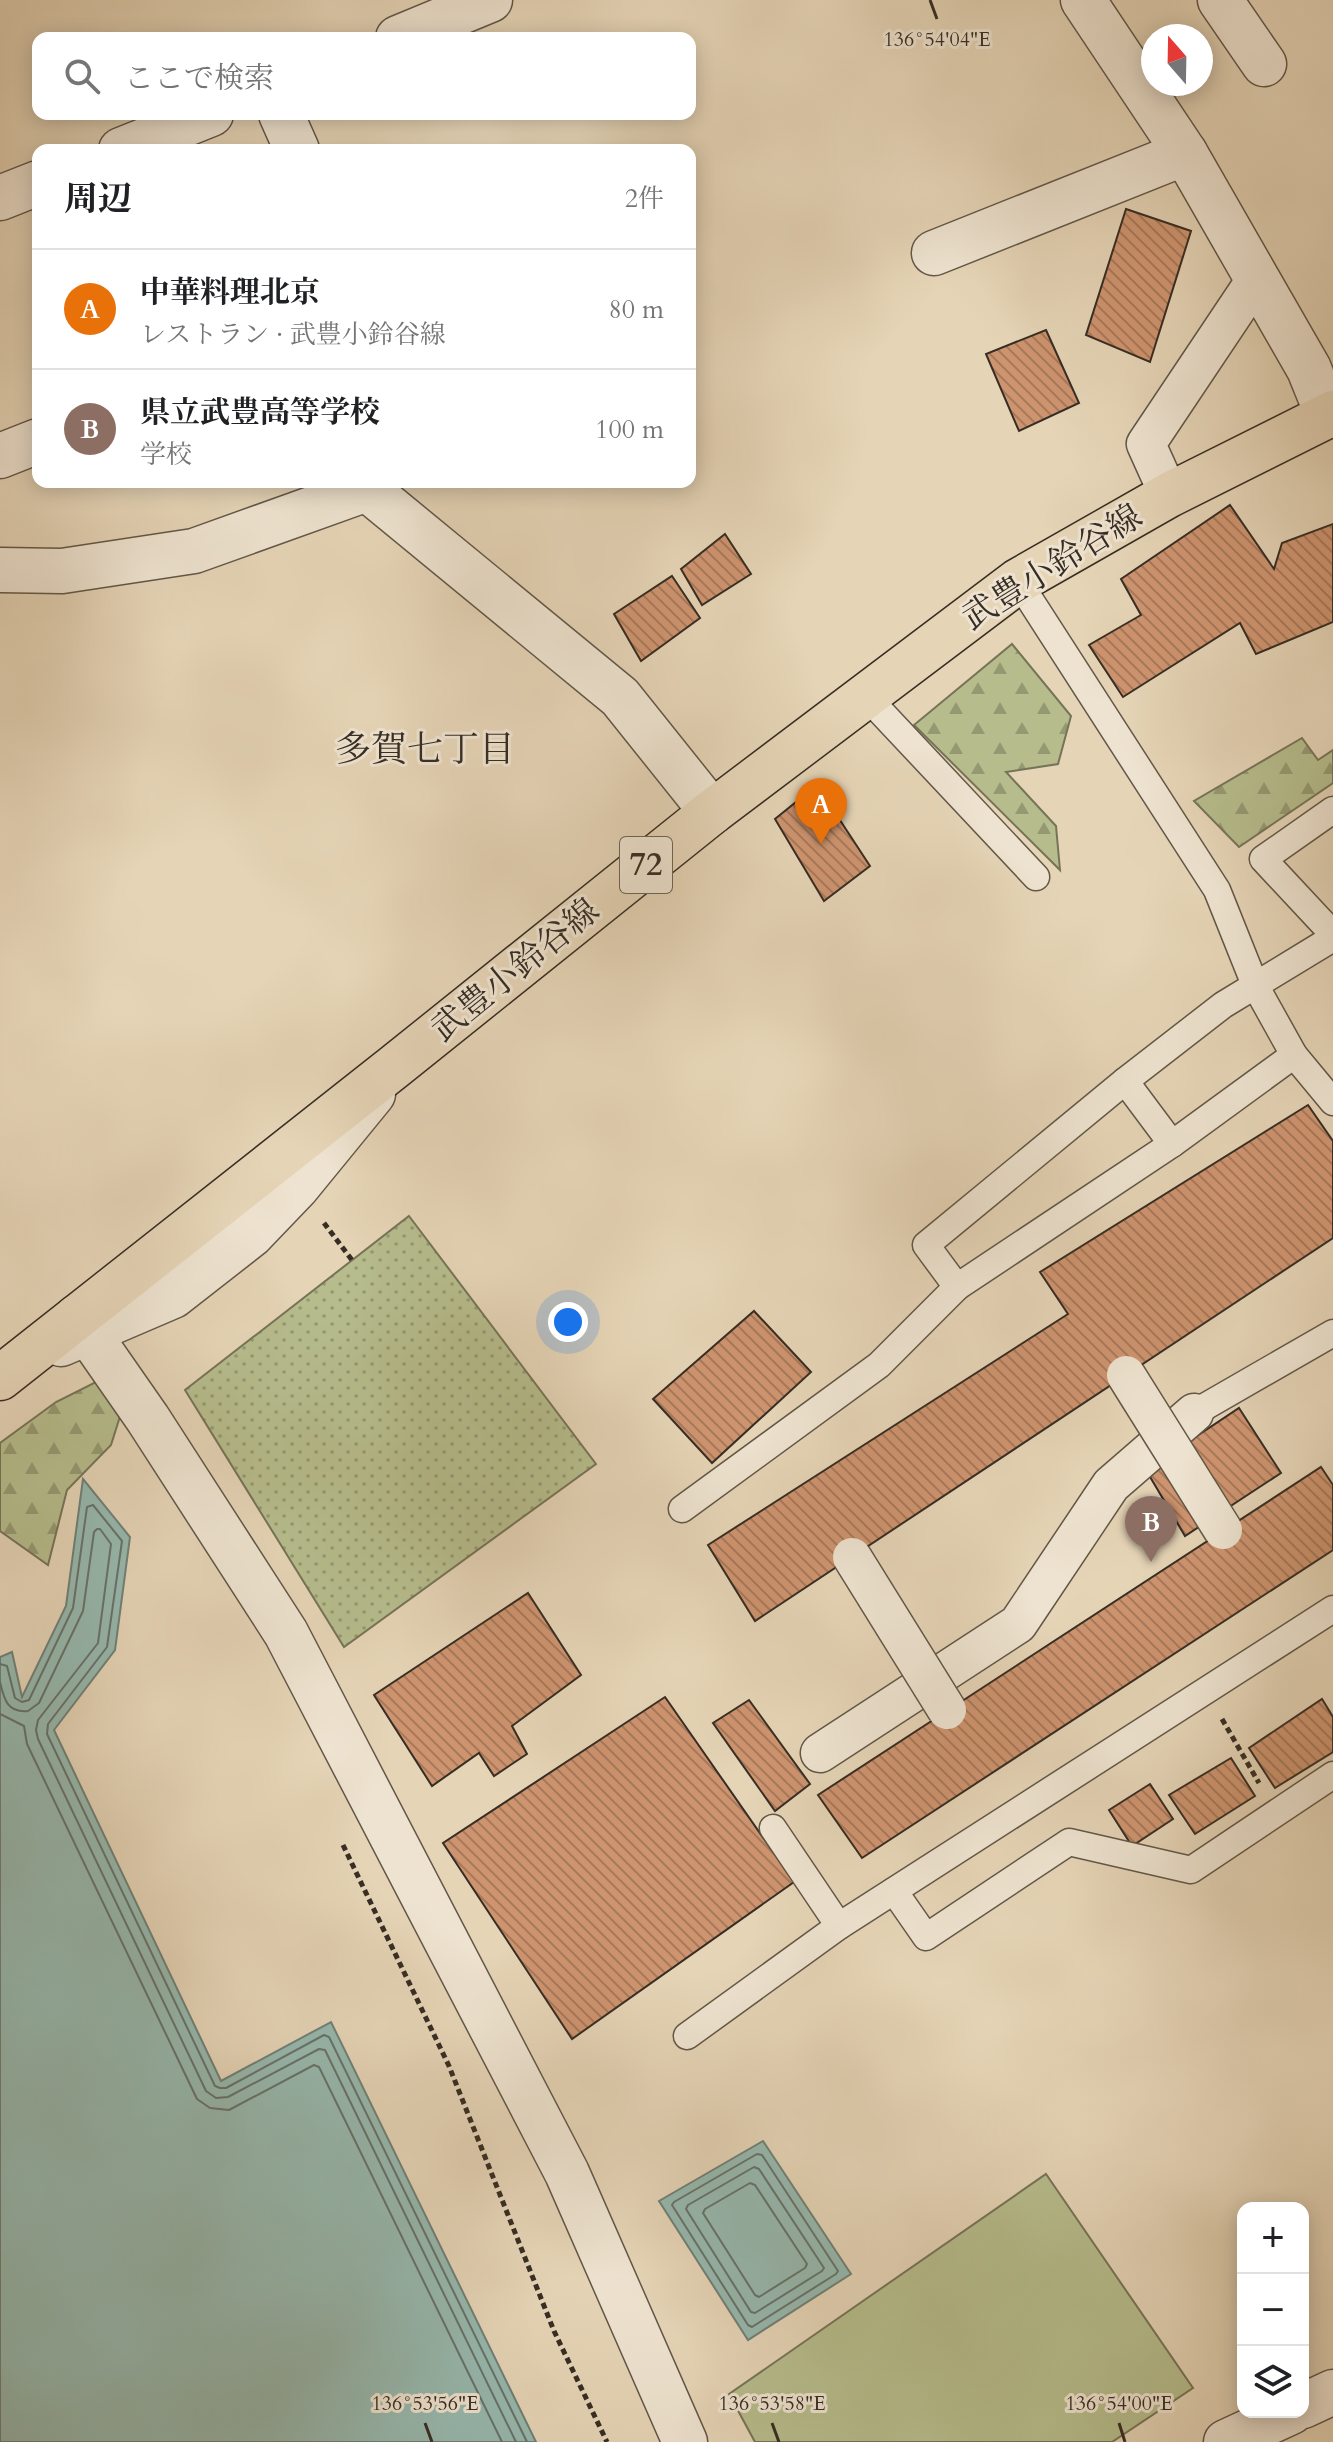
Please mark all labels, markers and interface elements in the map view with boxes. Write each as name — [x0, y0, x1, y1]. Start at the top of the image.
north arrow — [1141, 24, 1213, 96]
text: 136°54'04"E — [884, 26, 990, 53]
search box — [32, 32, 696, 120]
icon: search — [60, 54, 104, 98]
text: ここで検索 — [124, 58, 274, 99]
text: 周辺 — [64, 176, 132, 222]
text: 2件 — [625, 181, 664, 216]
text: 中華料理北京 — [140, 272, 320, 313]
text: A — [80, 292, 100, 327]
text: 80 m — [608, 292, 664, 327]
text: レストラン · 武豊小鈴谷線 — [140, 317, 446, 352]
text: 県立武豊高等学校 — [140, 392, 380, 433]
text: B — [81, 412, 99, 447]
text: 100 m — [595, 412, 664, 447]
text: 学校 — [140, 437, 192, 472]
street label: 武豊小鈴谷線 — [953, 493, 1151, 641]
district label: 多賀七丁目 — [335, 725, 515, 774]
pin: A — [795, 778, 847, 844]
road number: 72 — [620, 837, 672, 893]
street label: 武豊小鈴谷線 — [421, 888, 609, 1052]
your location — [548, 1302, 588, 1342]
pin: B — [1125, 1496, 1177, 1562]
map controls — [1237, 2202, 1309, 2418]
button: + — [1237, 2202, 1309, 2274]
button: − — [1237, 2274, 1309, 2346]
button: layers — [1237, 2346, 1309, 2418]
text: 136°53'56"E — [372, 2390, 478, 2417]
text: 136°53'58"E — [719, 2390, 825, 2417]
text: 136°54'00"E — [1066, 2390, 1172, 2417]

